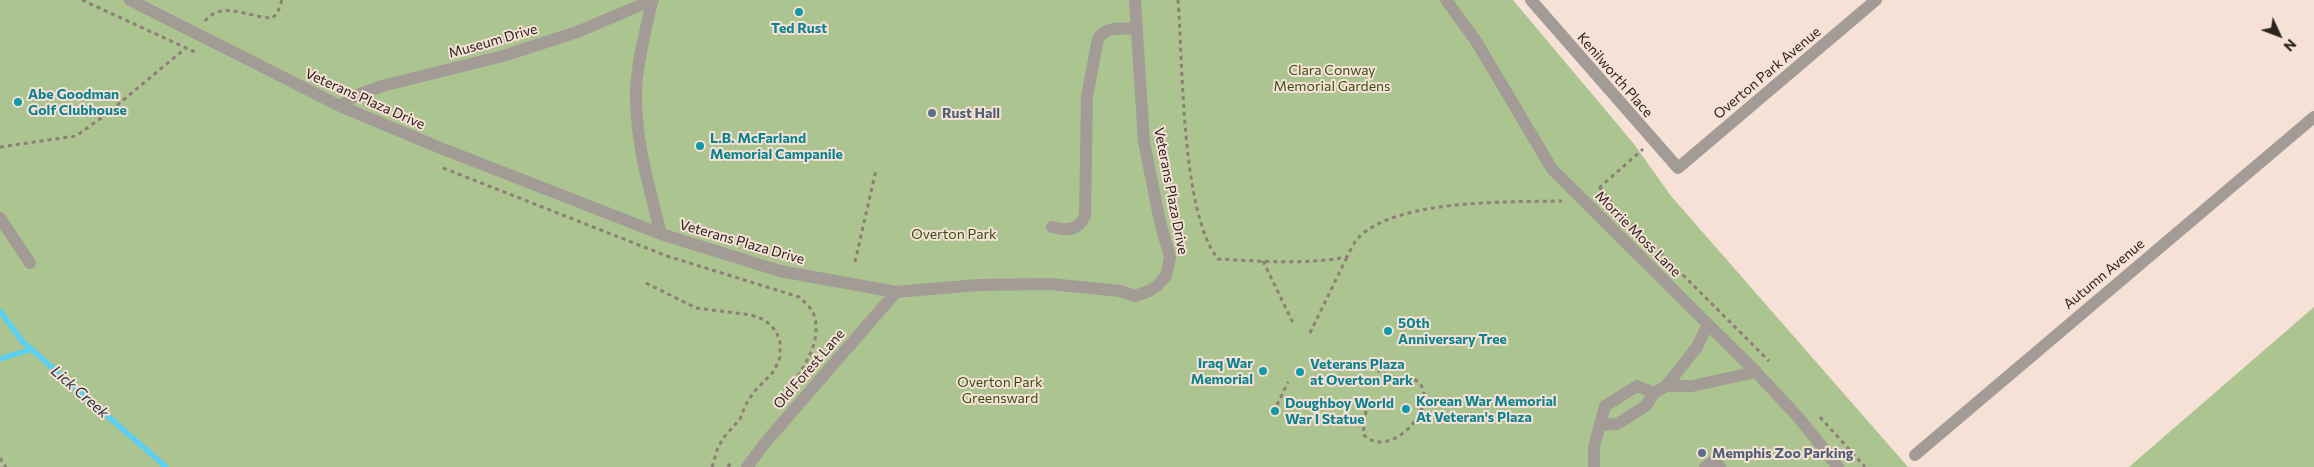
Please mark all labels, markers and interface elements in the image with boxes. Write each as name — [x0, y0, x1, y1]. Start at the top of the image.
marker: Ted Rust — [793, 6, 805, 18]
north arrow — [2254, 10, 2304, 60]
street label: Museum Drive — [447, 20, 539, 62]
place label: Ted Rust — [771, 20, 827, 36]
street label: Overton Park Avenue — [1710, 23, 1824, 123]
street label: Kenilworth Place — [1574, 29, 1656, 121]
text: N — [2281, 36, 2300, 55]
park label: Clara Conway Memorial Gardens — [1274, 62, 1390, 94]
street label: Veterans Plaza Drive — [303, 65, 427, 133]
place label: Abe Goodman Golf Clubhouse — [28, 86, 127, 118]
marker: Abe Goodman Golf Clubhouse — [12, 96, 24, 108]
place label: Rust Hall — [942, 105, 1000, 121]
marker: Rust Hall — [926, 107, 938, 119]
street label: Veterans Plaza Drive — [1150, 126, 1192, 256]
place label: L.B. McFarland Memorial Campanile — [710, 130, 843, 162]
marker: L.B. McFarland Memorial Campanile — [694, 140, 706, 152]
street label: Morrie Moss Lane — [1592, 188, 1684, 280]
street label: Veterans Plaza Drive — [678, 216, 806, 268]
park label: Overton Park — [911, 226, 997, 242]
street label: Autumn Avenue — [2060, 235, 2148, 313]
place label: 50th Anniversary Tree — [1398, 315, 1507, 348]
marker: 50th Anniversary Tree — [1382, 325, 1394, 337]
street label: Old Forest Lane — [770, 326, 848, 412]
place label: Iraq War Memorial — [1191, 355, 1253, 388]
place label: Veterans Plaza at Overton Park — [1310, 356, 1413, 388]
water label: Lick Creek — [47, 362, 113, 422]
marker: Iraq War Memorial — [1257, 365, 1269, 377]
marker: Veterans Plaza at Overton Park — [1294, 366, 1306, 378]
park label: Overton Park Greensward — [957, 374, 1043, 407]
place label: Korean War Memorial At Veteran's Plaza — [1416, 393, 1557, 426]
place label: Doughboy World War I Statue — [1285, 395, 1394, 428]
marker: Korean War Memorial At Veteran's Plaza — [1400, 403, 1412, 415]
marker: Doughboy World War I Statue — [1269, 405, 1281, 417]
place label: Memphis Zoo Parking — [1712, 445, 1853, 461]
marker: Memphis Zoo Parking — [1696, 447, 1708, 459]

